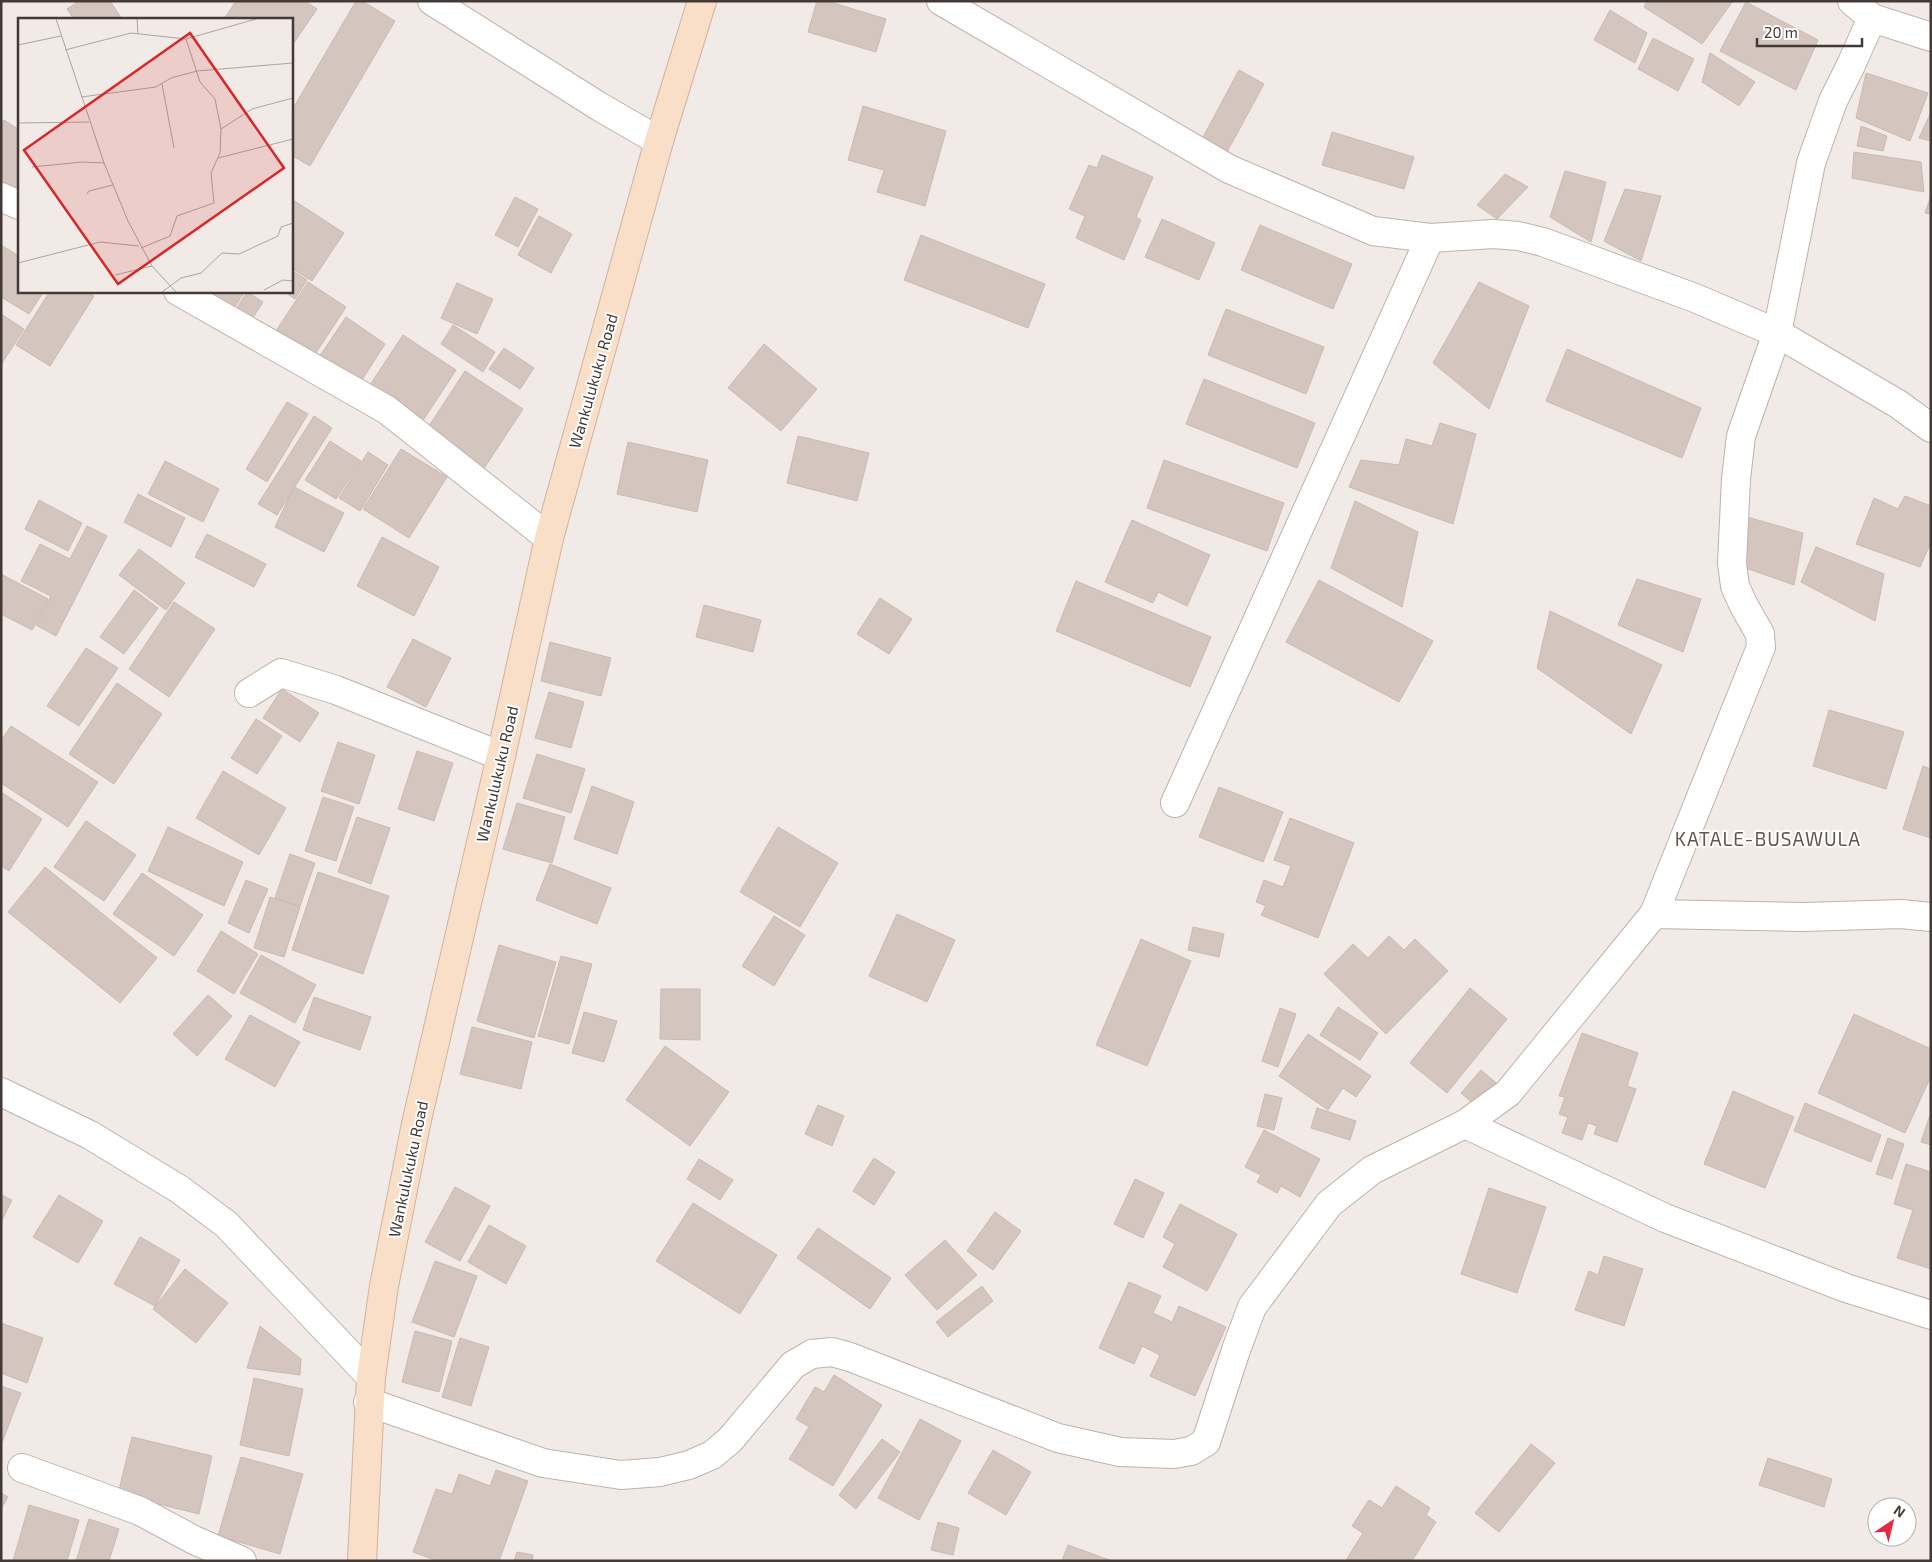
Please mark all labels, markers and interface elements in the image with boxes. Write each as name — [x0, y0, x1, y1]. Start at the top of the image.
scale bar — [1757, 15, 1862, 47]
inset map — [18, 18, 292, 292]
text: 20 m — [1764, 23, 1798, 41]
street label: Wankulukuku Road — [564, 311, 621, 450]
street label: Wankulukuku Road — [472, 704, 521, 844]
district label: KATALE-BUSAWULA — [1675, 827, 1861, 850]
street label: Wankulukuku Road — [384, 1099, 431, 1239]
north arrow — [1867, 1497, 1917, 1547]
text: N — [1891, 1501, 1909, 1521]

